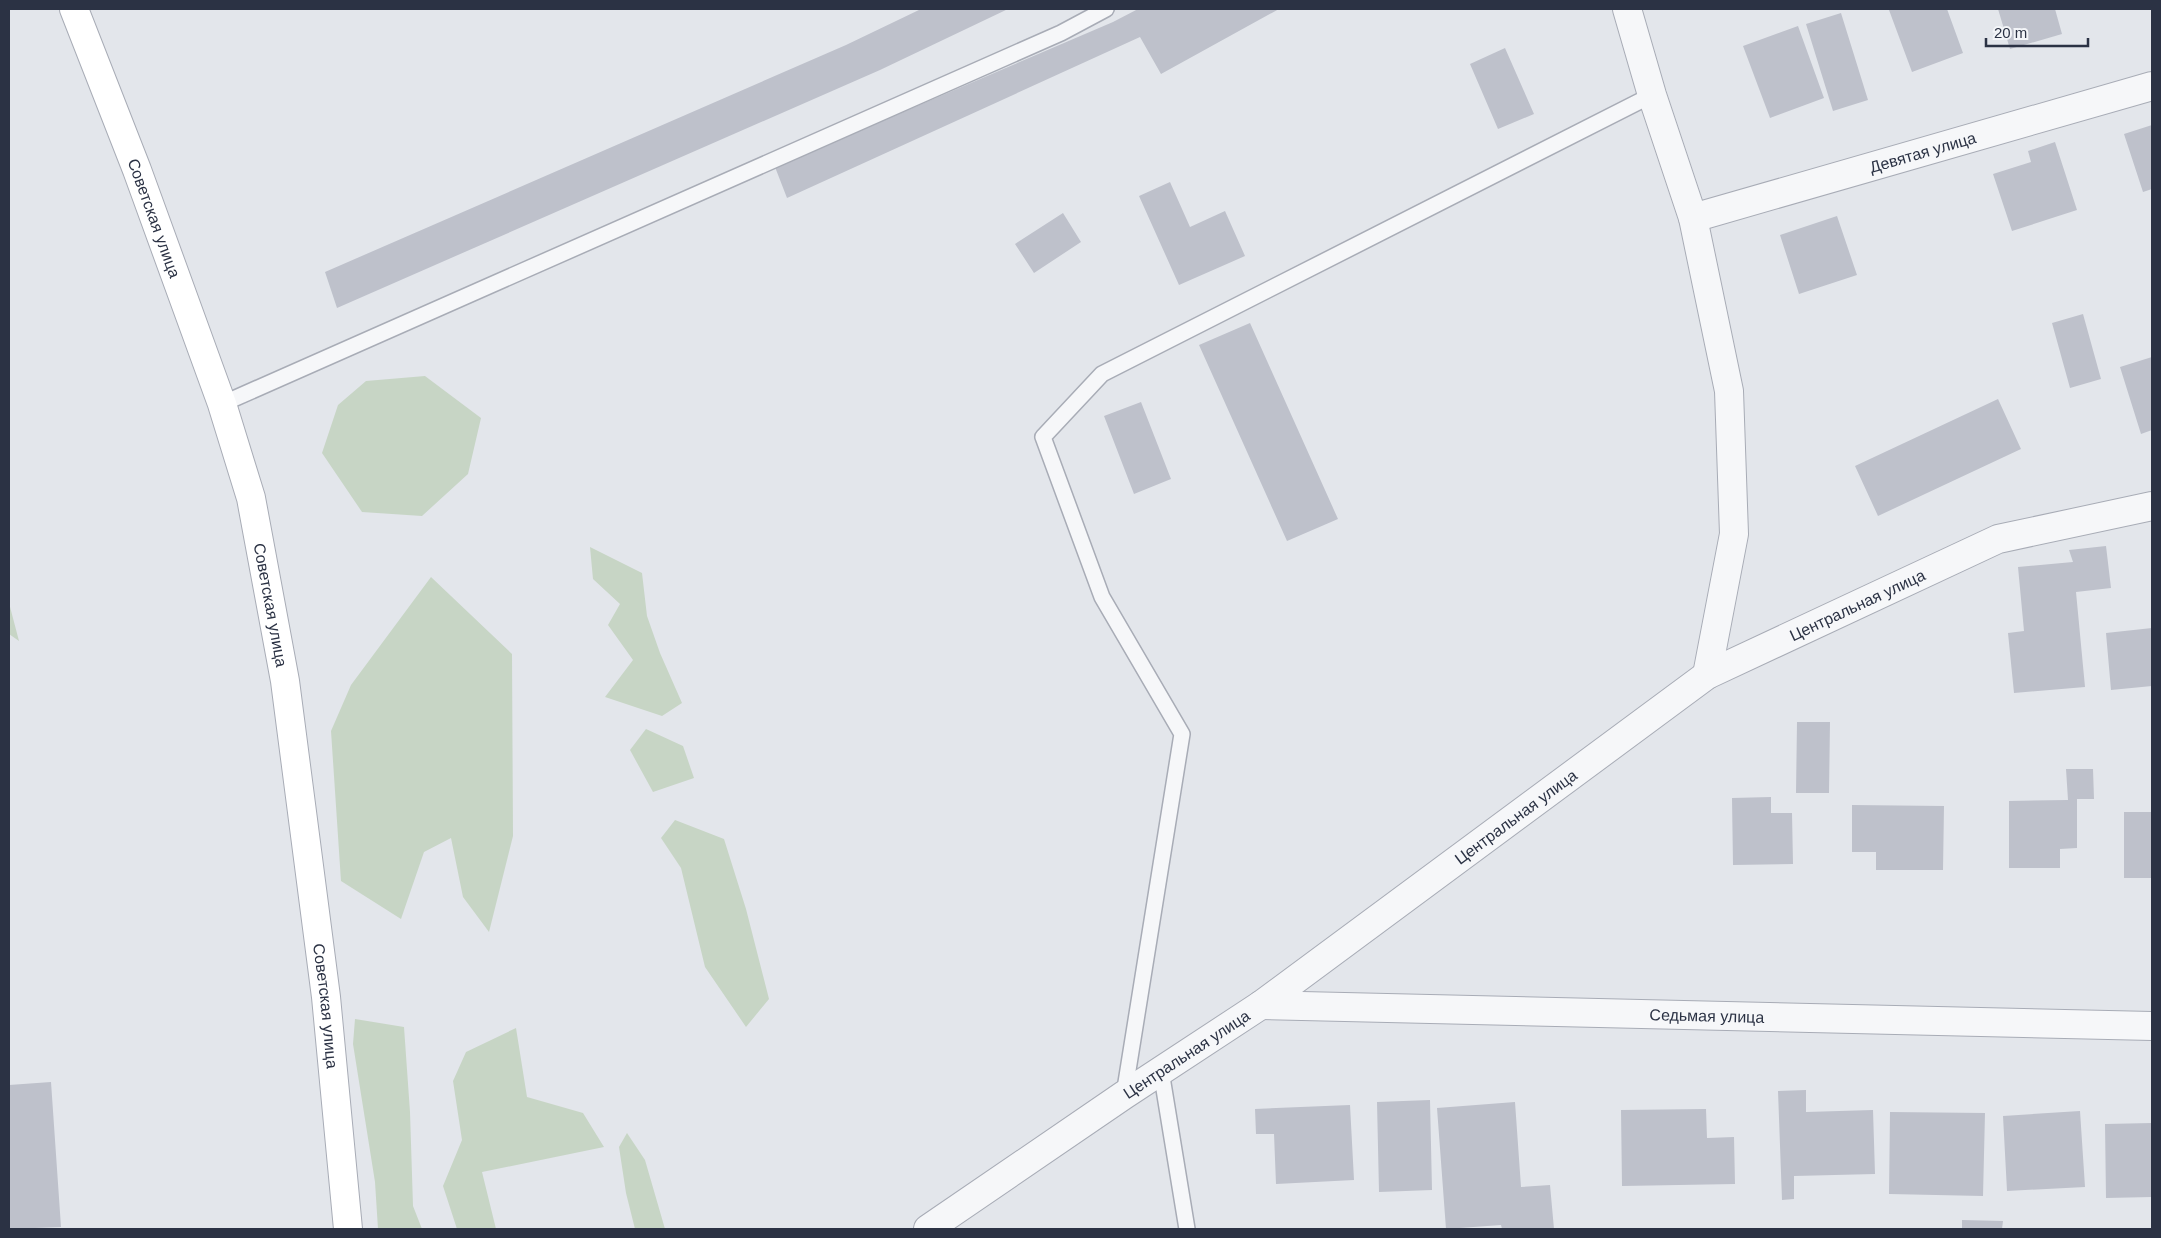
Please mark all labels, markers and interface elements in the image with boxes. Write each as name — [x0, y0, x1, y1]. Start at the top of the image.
scale bar — [1986, 15, 2088, 47]
text: 20 m — [1994, 24, 2027, 41]
street label: Девятая улица — [1868, 129, 1978, 176]
street label: Советская улица — [124, 156, 183, 280]
street label: Советская улица — [251, 542, 290, 668]
street label: Центральная улица — [1787, 566, 1928, 644]
street label: Центральная улица — [1452, 766, 1580, 868]
street label: Советская улица — [310, 943, 341, 1069]
street label: Седьмая улица — [1649, 1006, 1765, 1026]
street label: Центральная улица — [1120, 1007, 1253, 1102]

